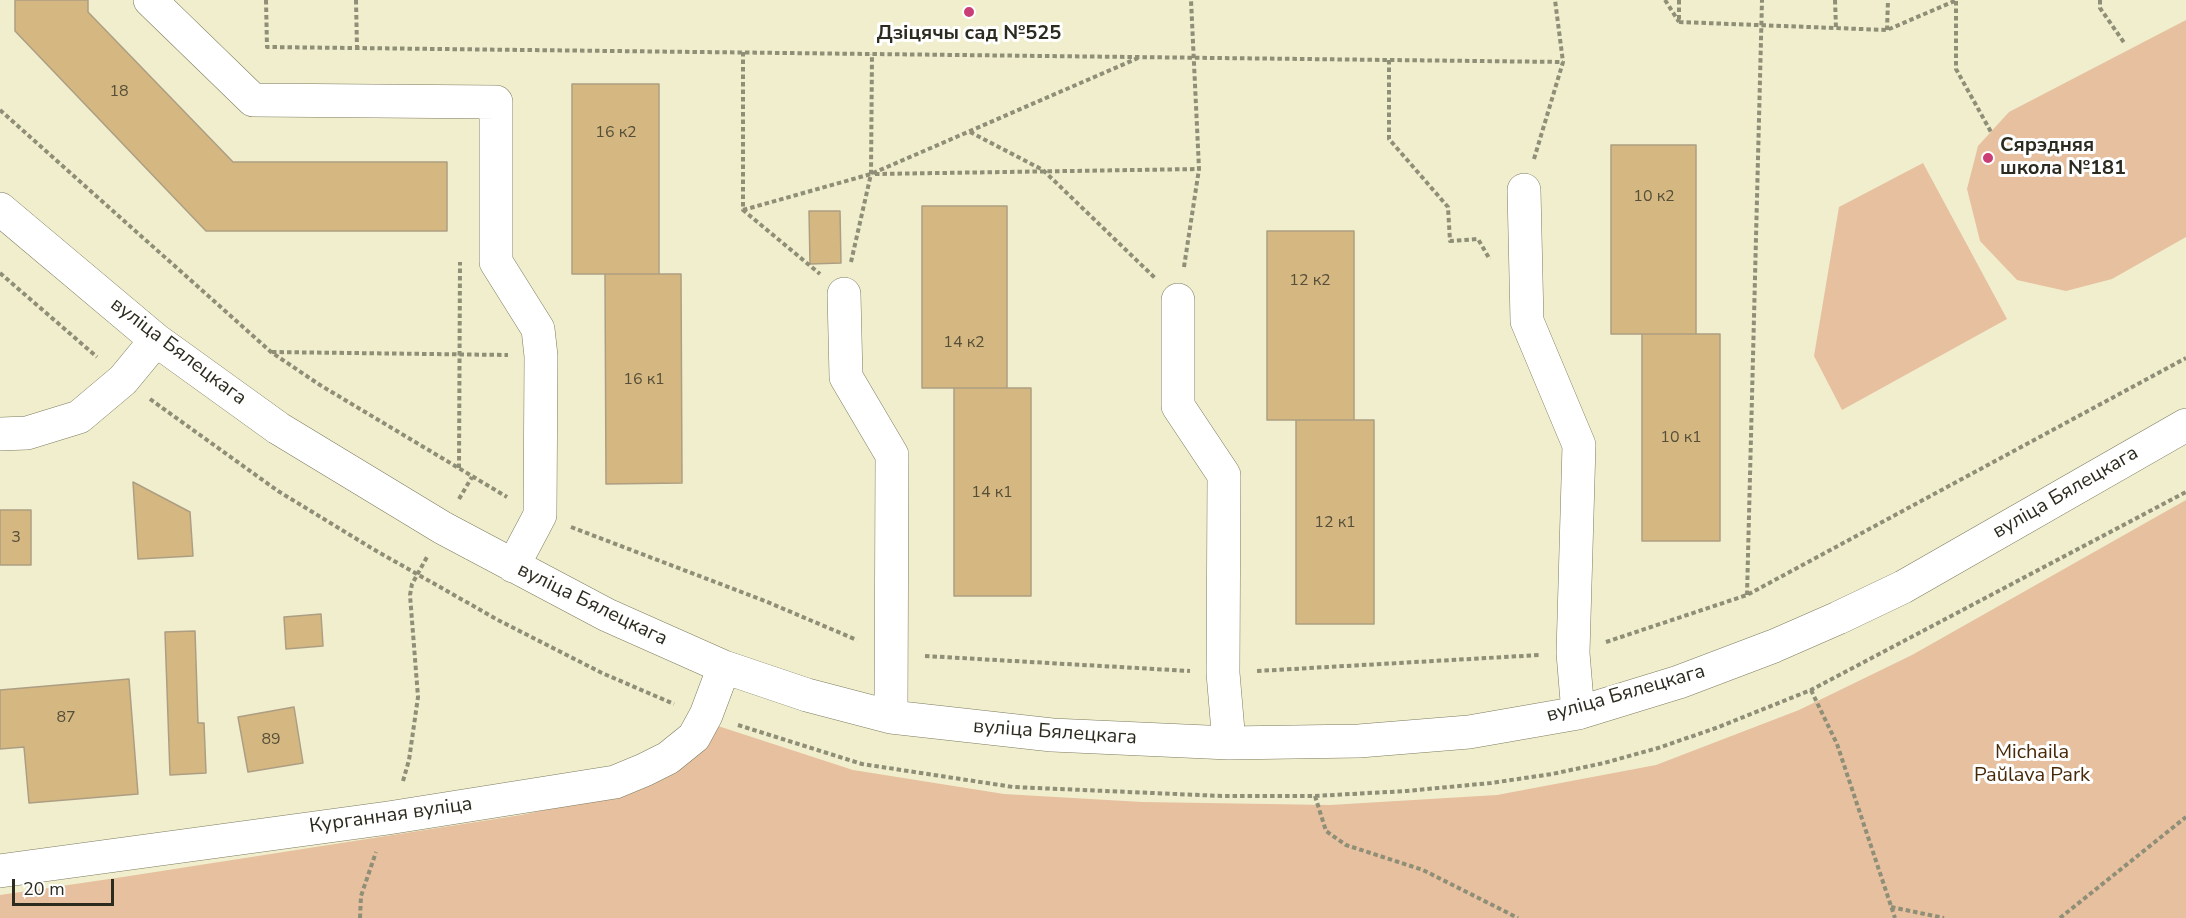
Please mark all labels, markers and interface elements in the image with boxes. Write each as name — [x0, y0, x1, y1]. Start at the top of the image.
marker: Дзіцячы сад №525 — [962, 5, 976, 19]
place label: Дзіцячы сад №525 — [877, 22, 1061, 46]
house number: 18 — [109, 82, 129, 102]
house number: 16 к2 — [595, 123, 637, 143]
place label: Сярэдняя школа №181 — [2000, 134, 2126, 181]
marker: Сярэдняя школа №181 — [1981, 151, 1995, 165]
house number: 10 к2 — [1633, 187, 1675, 207]
house number: 12 к2 — [1289, 271, 1331, 291]
street label: вуліца Бялецкага — [105, 293, 251, 411]
house number: 14 к2 — [943, 333, 985, 353]
house number: 16 к1 — [623, 370, 665, 390]
house number: 10 к1 — [1660, 428, 1702, 448]
street label: вуліца Бялецкага — [1989, 442, 2143, 544]
house number: 14 к1 — [971, 483, 1013, 503]
house number: 12 к1 — [1314, 513, 1356, 533]
house number: 3 — [11, 528, 21, 548]
street label: вуліца Бялецкага — [513, 558, 671, 652]
street label: вуліца Бялецкага — [1544, 660, 1708, 728]
house number: 87 — [56, 708, 76, 728]
street label: вуліца Бялецкага — [972, 715, 1138, 751]
house number: 89 — [261, 730, 281, 750]
park label: Michaila Paŭlava Park — [1974, 741, 2090, 788]
street label: Курганная вуліца — [308, 793, 474, 839]
scale bar — [15, 867, 117, 905]
text: 20 m — [23, 877, 65, 901]

